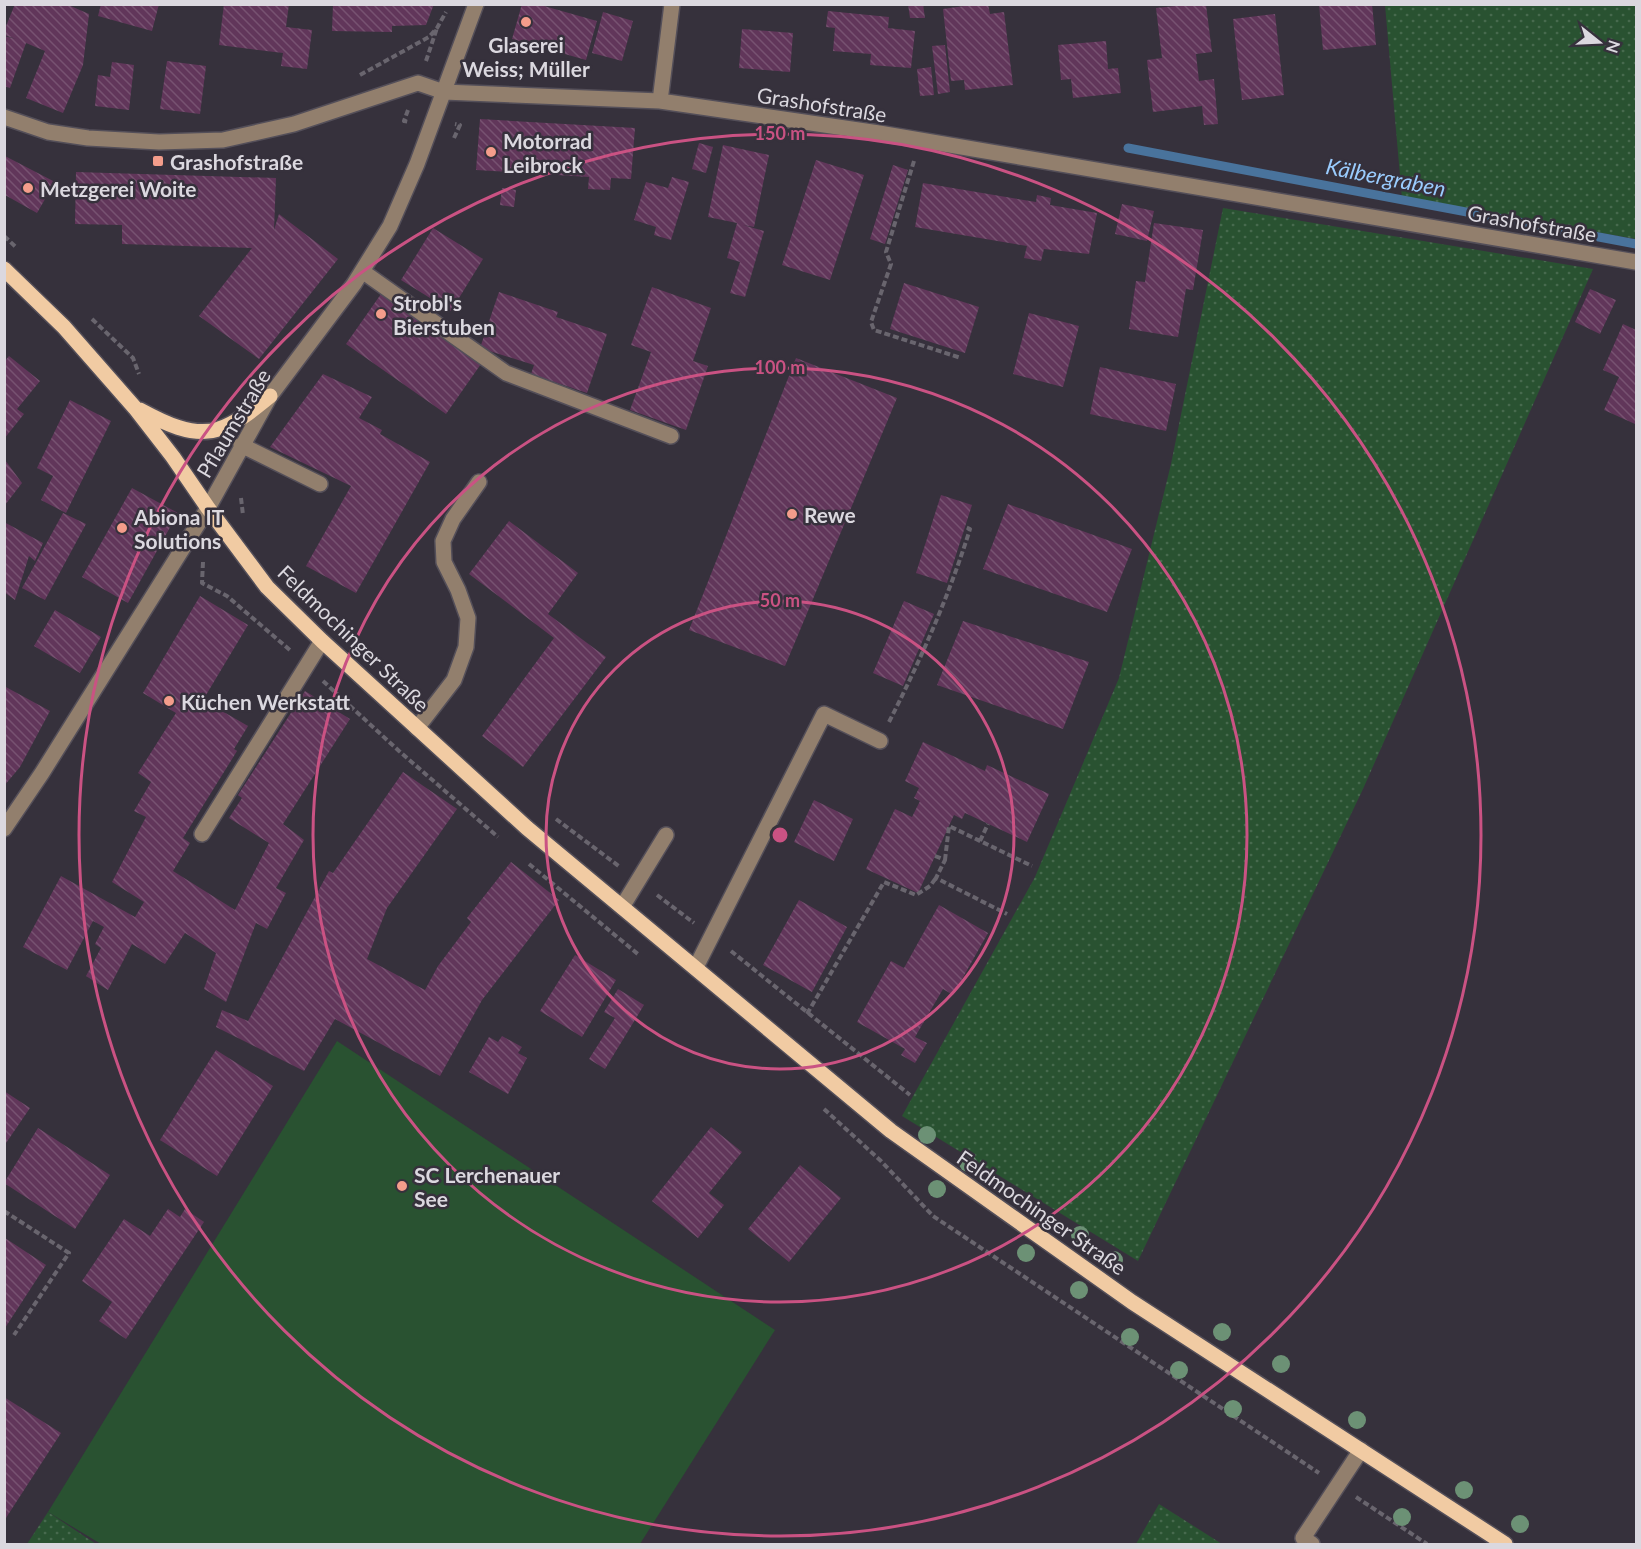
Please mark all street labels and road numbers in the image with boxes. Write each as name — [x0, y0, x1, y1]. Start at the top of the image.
street label: Grashofstraße — [755, 81, 889, 127]
street label: Grashofstraße — [1465, 199, 1599, 247]
street label: Pflaumstraße — [191, 364, 275, 482]
street label: Feldmochinger Straße — [273, 559, 435, 717]
street label: Feldmochinger Straße — [953, 1144, 1131, 1280]

